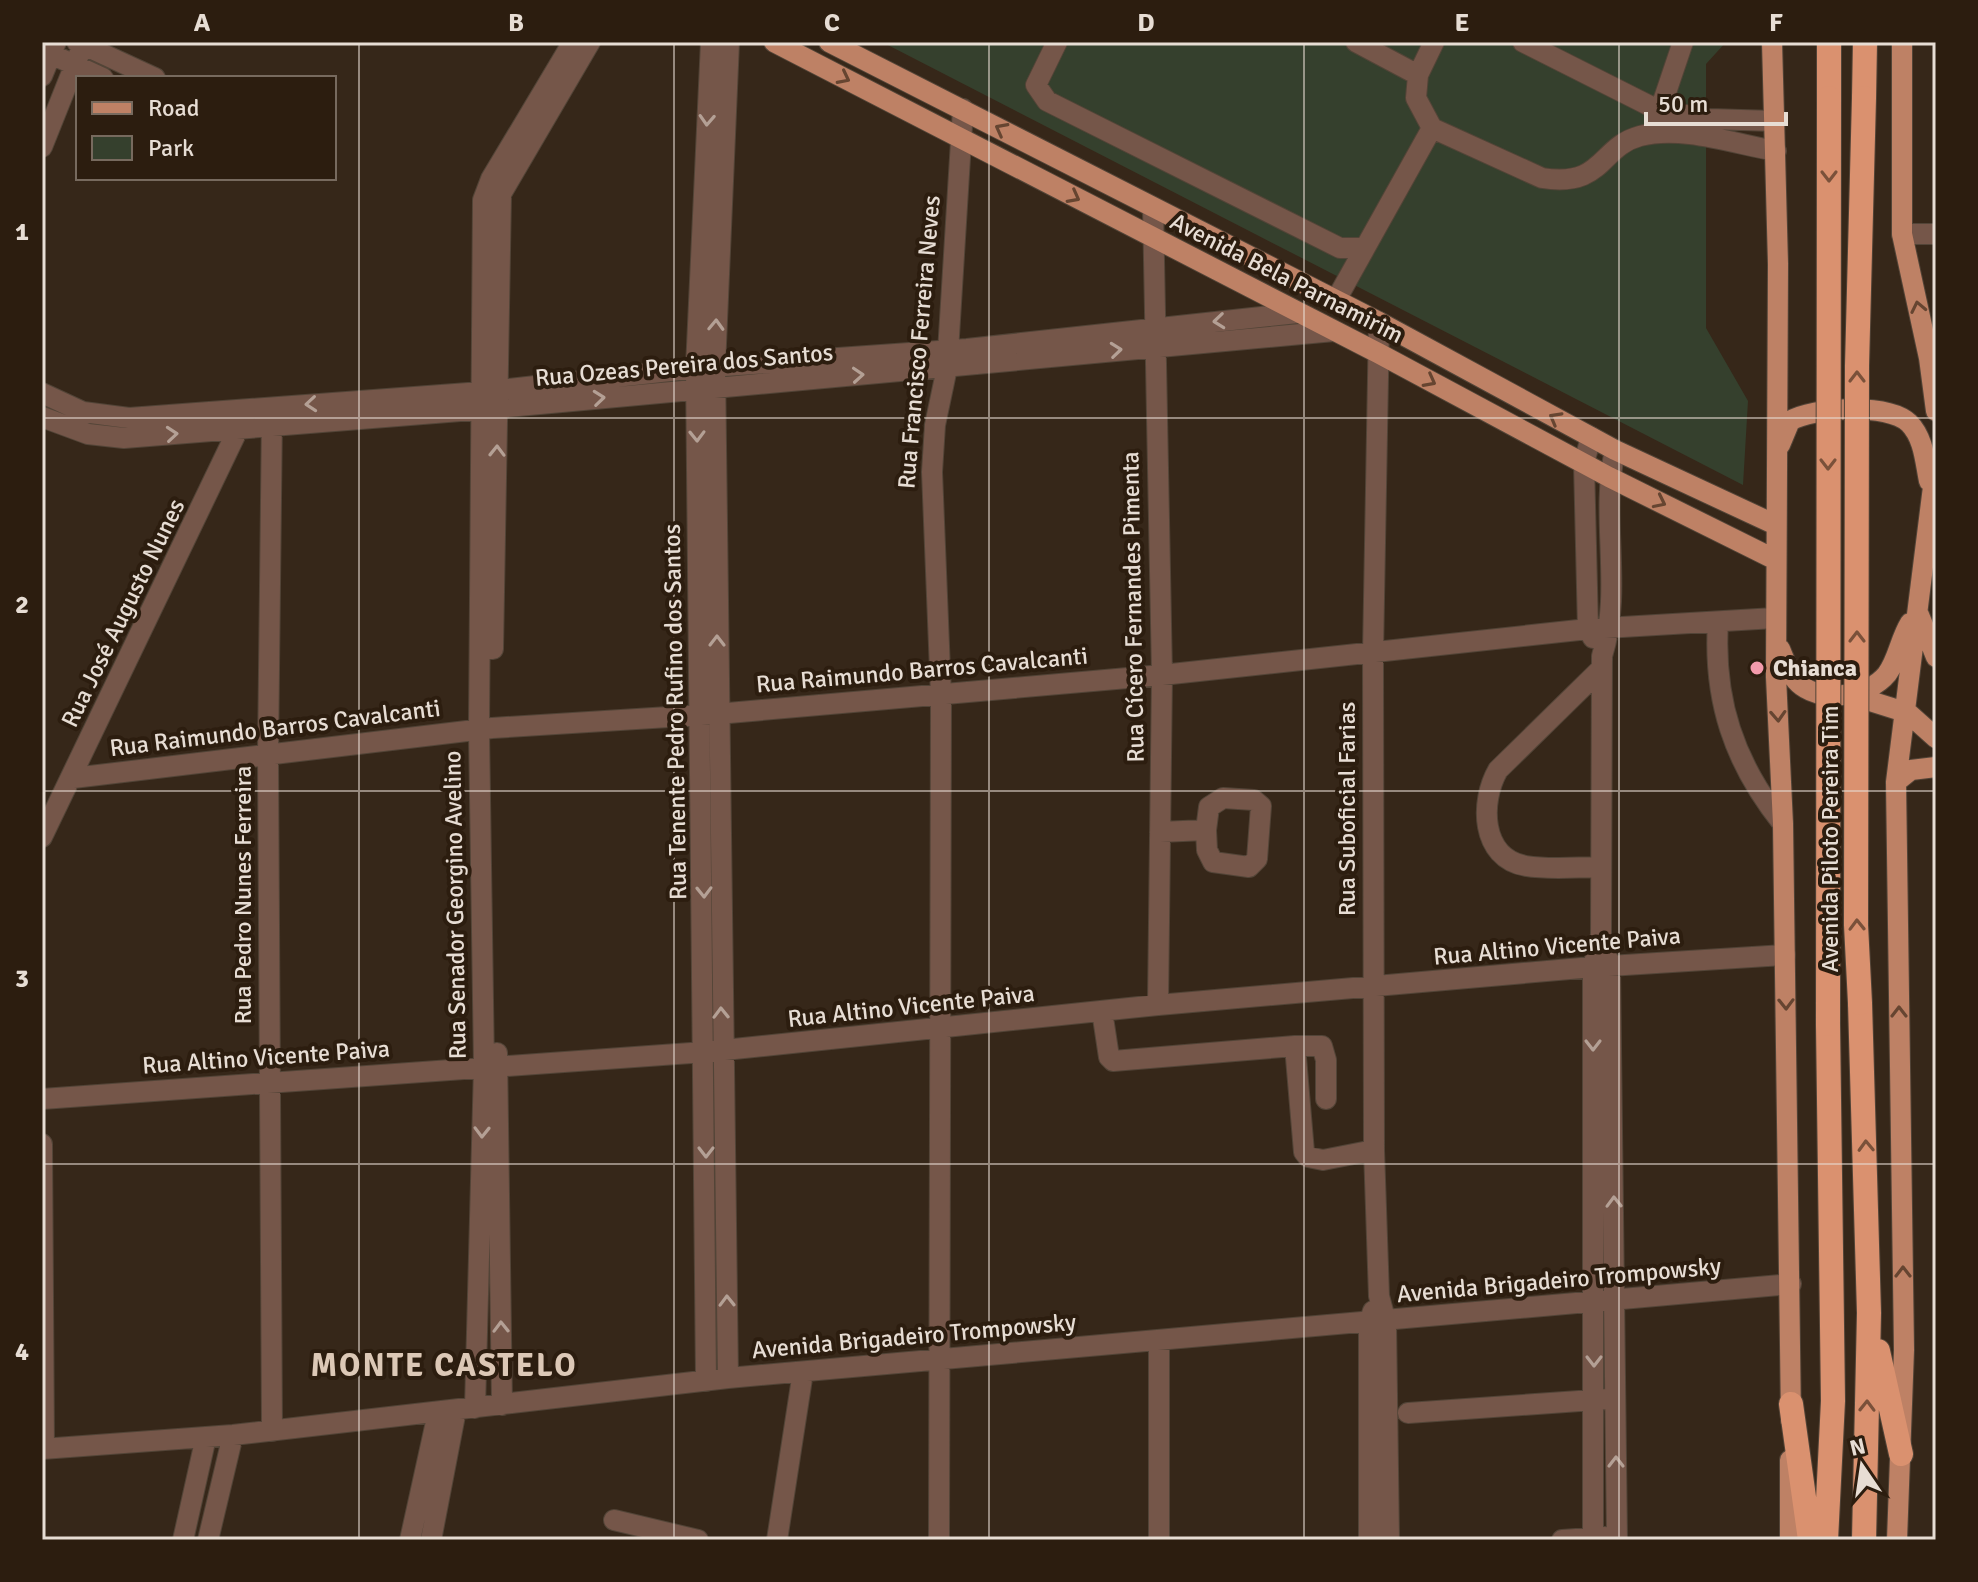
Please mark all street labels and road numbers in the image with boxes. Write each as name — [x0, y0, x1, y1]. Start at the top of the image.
street label: Rua Francisco Ferreira Neves — [891, 194, 947, 490]
street label: Avenida Bela Parnamirim — [1165, 206, 1409, 350]
street label: Rua Ozeas Pereira dos Santos — [534, 337, 834, 393]
street label: Rua Cícero Fernandes Pimenta — [1115, 451, 1151, 763]
street label: Rua José Augusto Nunes — [55, 494, 191, 732]
street label: Rua Tenente Pedro Rufino dos Santos — [657, 524, 693, 900]
street label: Rua Raimundo Barros Cavalcanti — [755, 641, 1089, 699]
street label: Rua Raimundo Barros Cavalcanti — [108, 693, 442, 763]
street label: Rua Suboficial Farias — [1332, 702, 1362, 916]
street label: Avenida Piloto Pereira Tim — [1815, 705, 1845, 973]
street label: Rua Senador Georgino Avelino — [437, 750, 473, 1060]
street label: Rua Pedro Nunes Ferreira — [228, 765, 258, 1025]
street label: Rua Altino Vicente Paiva — [1432, 920, 1682, 972]
street label: Rua Altino Vicente Paiva — [786, 978, 1036, 1034]
street label: Rua Altino Vicente Paiva — [141, 1033, 391, 1081]
street label: Avenida Brigadeiro Trompowsky — [1396, 1251, 1722, 1309]
street label: Avenida Brigadeiro Trompowsky — [751, 1307, 1077, 1365]

